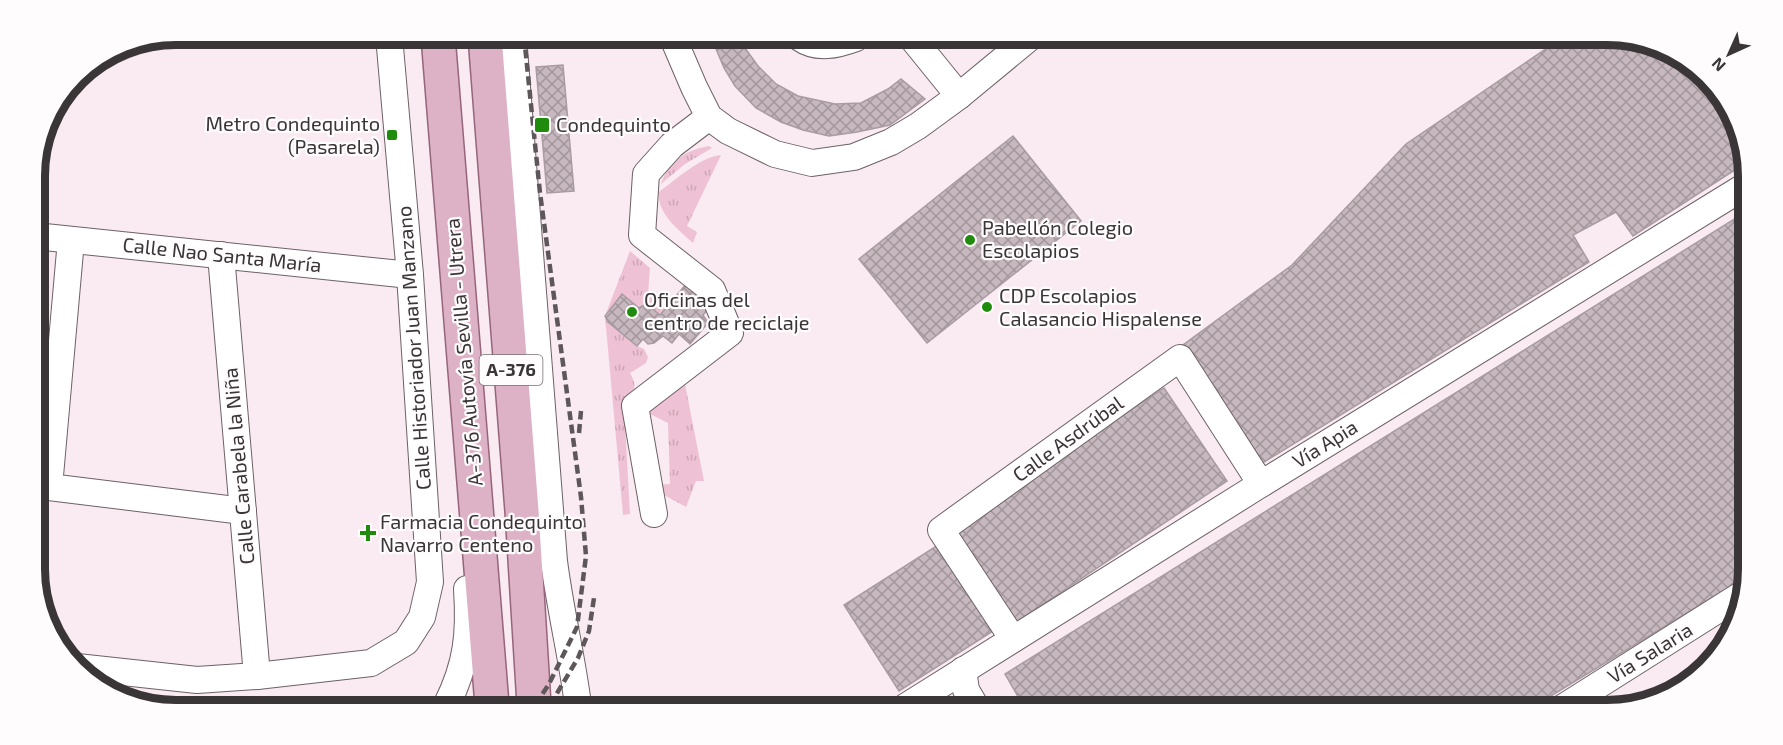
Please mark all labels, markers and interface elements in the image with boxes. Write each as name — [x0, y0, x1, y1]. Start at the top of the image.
north arrow — [1699, 24, 1759, 84]
text: N — [1707, 54, 1729, 76]
place label: Metro Condequinto (Pasarela) — [206, 111, 380, 158]
place label: Condequinto — [556, 112, 671, 136]
marker: Condequinto — [533, 116, 551, 134]
marker: Metro Condequinto (Pasarela) — [385, 128, 399, 142]
street label: Calle Historiador Juan Manzano — [391, 205, 435, 491]
place label: Pabellón Colegio Escolapios — [982, 215, 1133, 262]
street label: A-376 Autovía Sevilla - Utrera — [439, 217, 487, 487]
street label: Calle Nao Santa María — [122, 232, 323, 276]
marker: Pabellón Colegio Escolapios — [963, 233, 977, 247]
place label: CDP Escolapios Calasancio Hispalense — [999, 283, 1202, 330]
place label: Oficinas del centro de reciclaje — [644, 287, 810, 334]
marker: CDP Escolapios Calasancio Hispalense — [980, 300, 994, 314]
marker: Oficinas del centro de reciclaje — [625, 305, 639, 319]
road number: A-376 — [480, 355, 542, 385]
street label: Calle Carabela la Niña — [217, 367, 259, 565]
street label: Calle Asdrúbal — [1007, 390, 1127, 486]
street label: Vía Apia — [1288, 414, 1361, 472]
place label: Farmacia Condequinto Navarro Centeno — [380, 509, 583, 556]
marker: Farmacia Condequinto Navarro Centeno — [361, 526, 375, 540]
street label: Vía Salaria — [1603, 617, 1696, 688]

